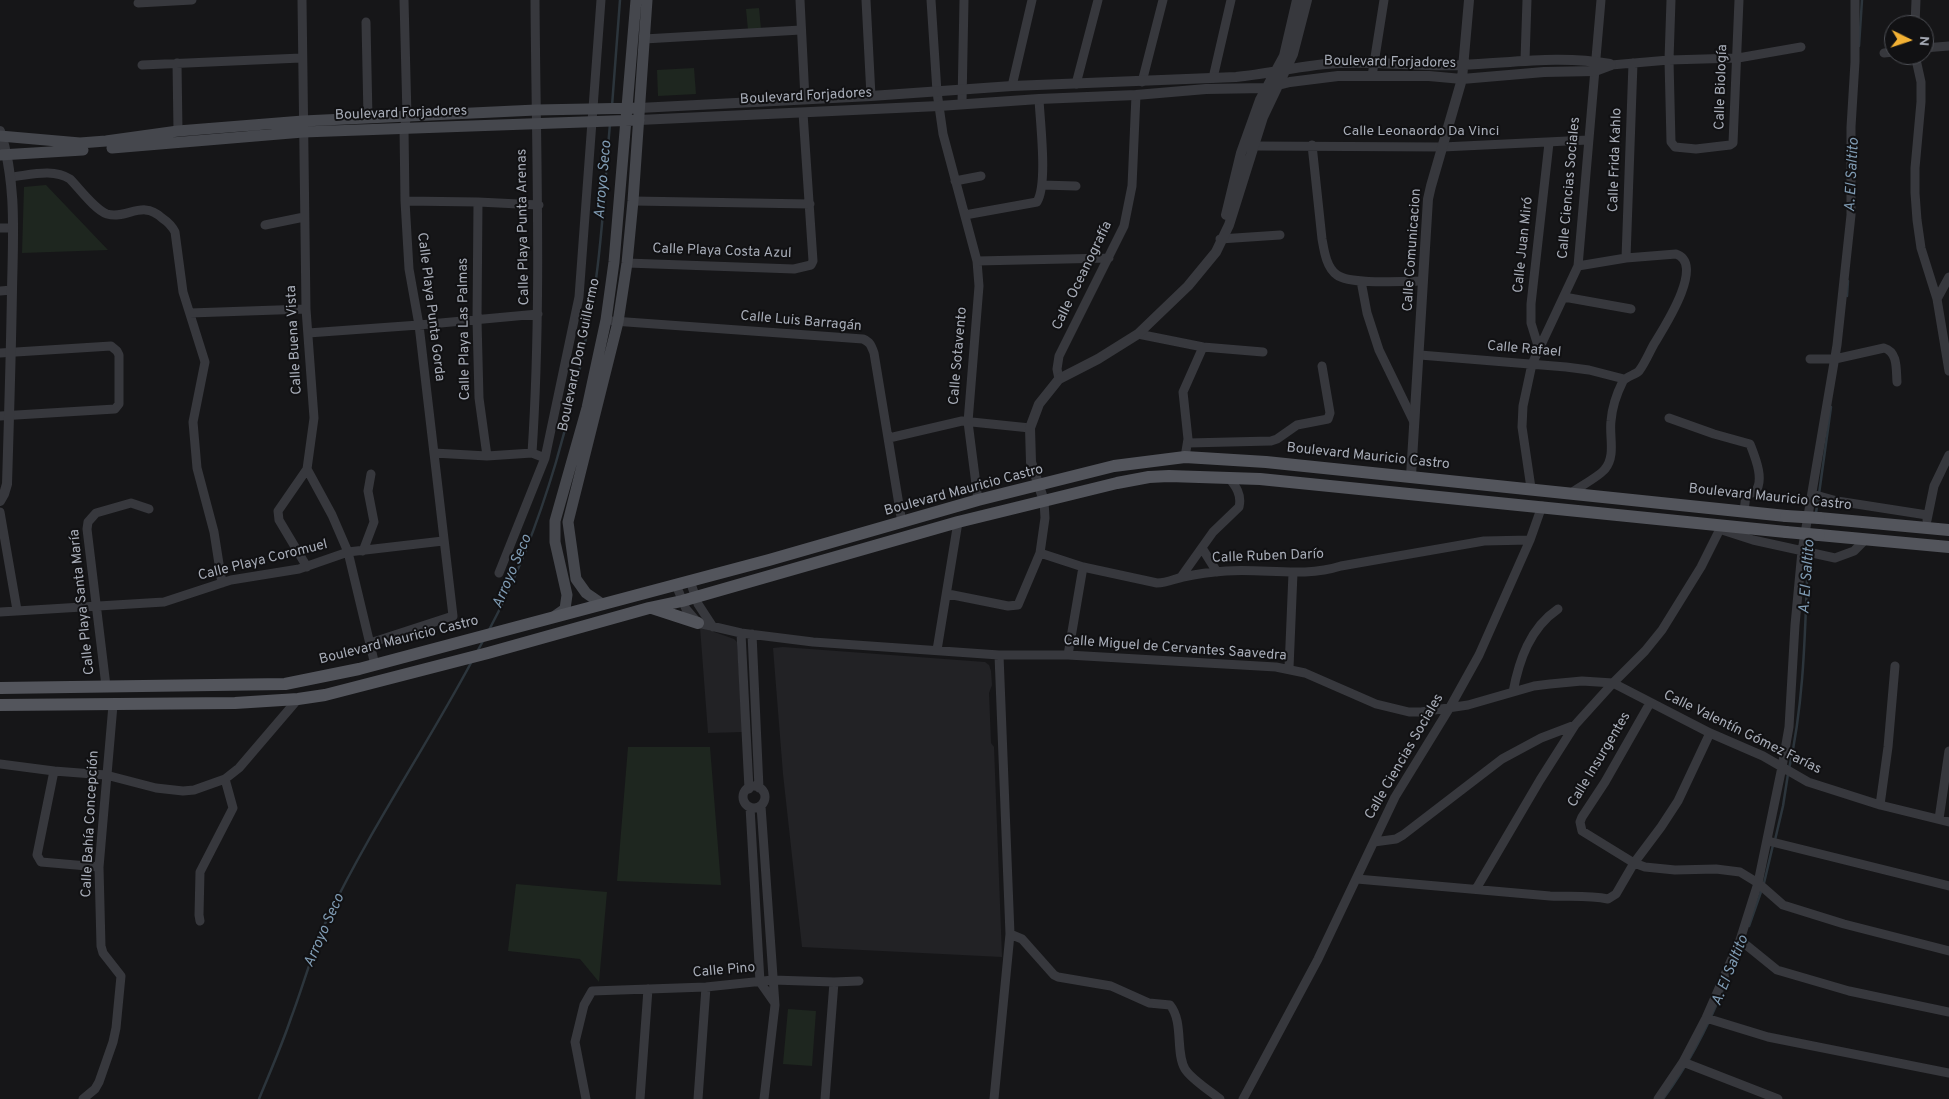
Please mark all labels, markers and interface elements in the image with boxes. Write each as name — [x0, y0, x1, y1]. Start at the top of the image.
north arrow — [1884, 15, 1934, 65]
text: N — [1915, 35, 1932, 47]
street label: Calle Biología — [1712, 44, 1732, 130]
street label: Boulevard Forjadores — [1324, 53, 1456, 73]
street label: Boulevard Forjadores — [740, 85, 872, 109]
street label: Boulevard Forjadores — [335, 103, 467, 125]
street label: Calle Frida Kahlo — [1606, 107, 1626, 213]
street label: Calle Ciencias Sociales — [1555, 116, 1585, 260]
street label: Calle Leonaordo Da Vinci — [1343, 124, 1499, 140]
water label: A. El Saltito — [1842, 137, 1864, 213]
water label: Arroyo Seco — [592, 140, 616, 220]
street label: Calle Playa Punta Arenas — [514, 149, 534, 305]
street label: Calle Comunicacion — [1400, 188, 1426, 312]
street label: Calle Juan Miró — [1511, 196, 1537, 294]
street label: Calle Oceanografía — [1049, 219, 1117, 333]
street label: Calle Playa Punta Gorda — [413, 232, 447, 382]
street label: Calle Playa Costa Azul — [652, 241, 792, 263]
street label: Calle Playa Las Palmas — [455, 258, 475, 400]
street label: Boulevard Don Guillermo — [556, 277, 604, 433]
street label: Calle Buena Vista — [284, 285, 306, 395]
street label: Calle Sotavento — [946, 306, 972, 406]
street label: Calle Luis Barragán — [740, 308, 862, 336]
street label: Calle Rafael — [1486, 338, 1562, 362]
street label: Boulevard Mauricio Castro — [1286, 440, 1450, 474]
street label: Boulevard Mauricio Castro — [883, 462, 1045, 520]
street label: Boulevard Mauricio Castro — [1688, 481, 1852, 515]
street label: Calle Playa Santa María — [67, 528, 99, 676]
water label: Arroyo Seco — [489, 532, 537, 612]
street label: Calle Playa Coromuel — [197, 537, 329, 585]
water label: A. El Saltito — [1796, 539, 1820, 615]
street label: Calle Ruben Darío — [1212, 547, 1324, 567]
street label: Boulevard Mauricio Castro — [317, 613, 481, 669]
street label: Calle Miguel de Cervantes Saavedra — [1063, 633, 1287, 665]
street label: Calle Valentín Gómez Farías — [1660, 687, 1824, 779]
street label: Calle Ciencias Sociales — [1362, 691, 1448, 823]
street label: Calle Insurgentes — [1565, 709, 1635, 811]
street label: Calle Bahía Concepción — [79, 750, 103, 898]
water label: Arroyo Seco — [301, 891, 349, 971]
water label: A. El Saltito — [1709, 933, 1753, 1009]
street label: Calle Pino — [692, 960, 756, 982]

